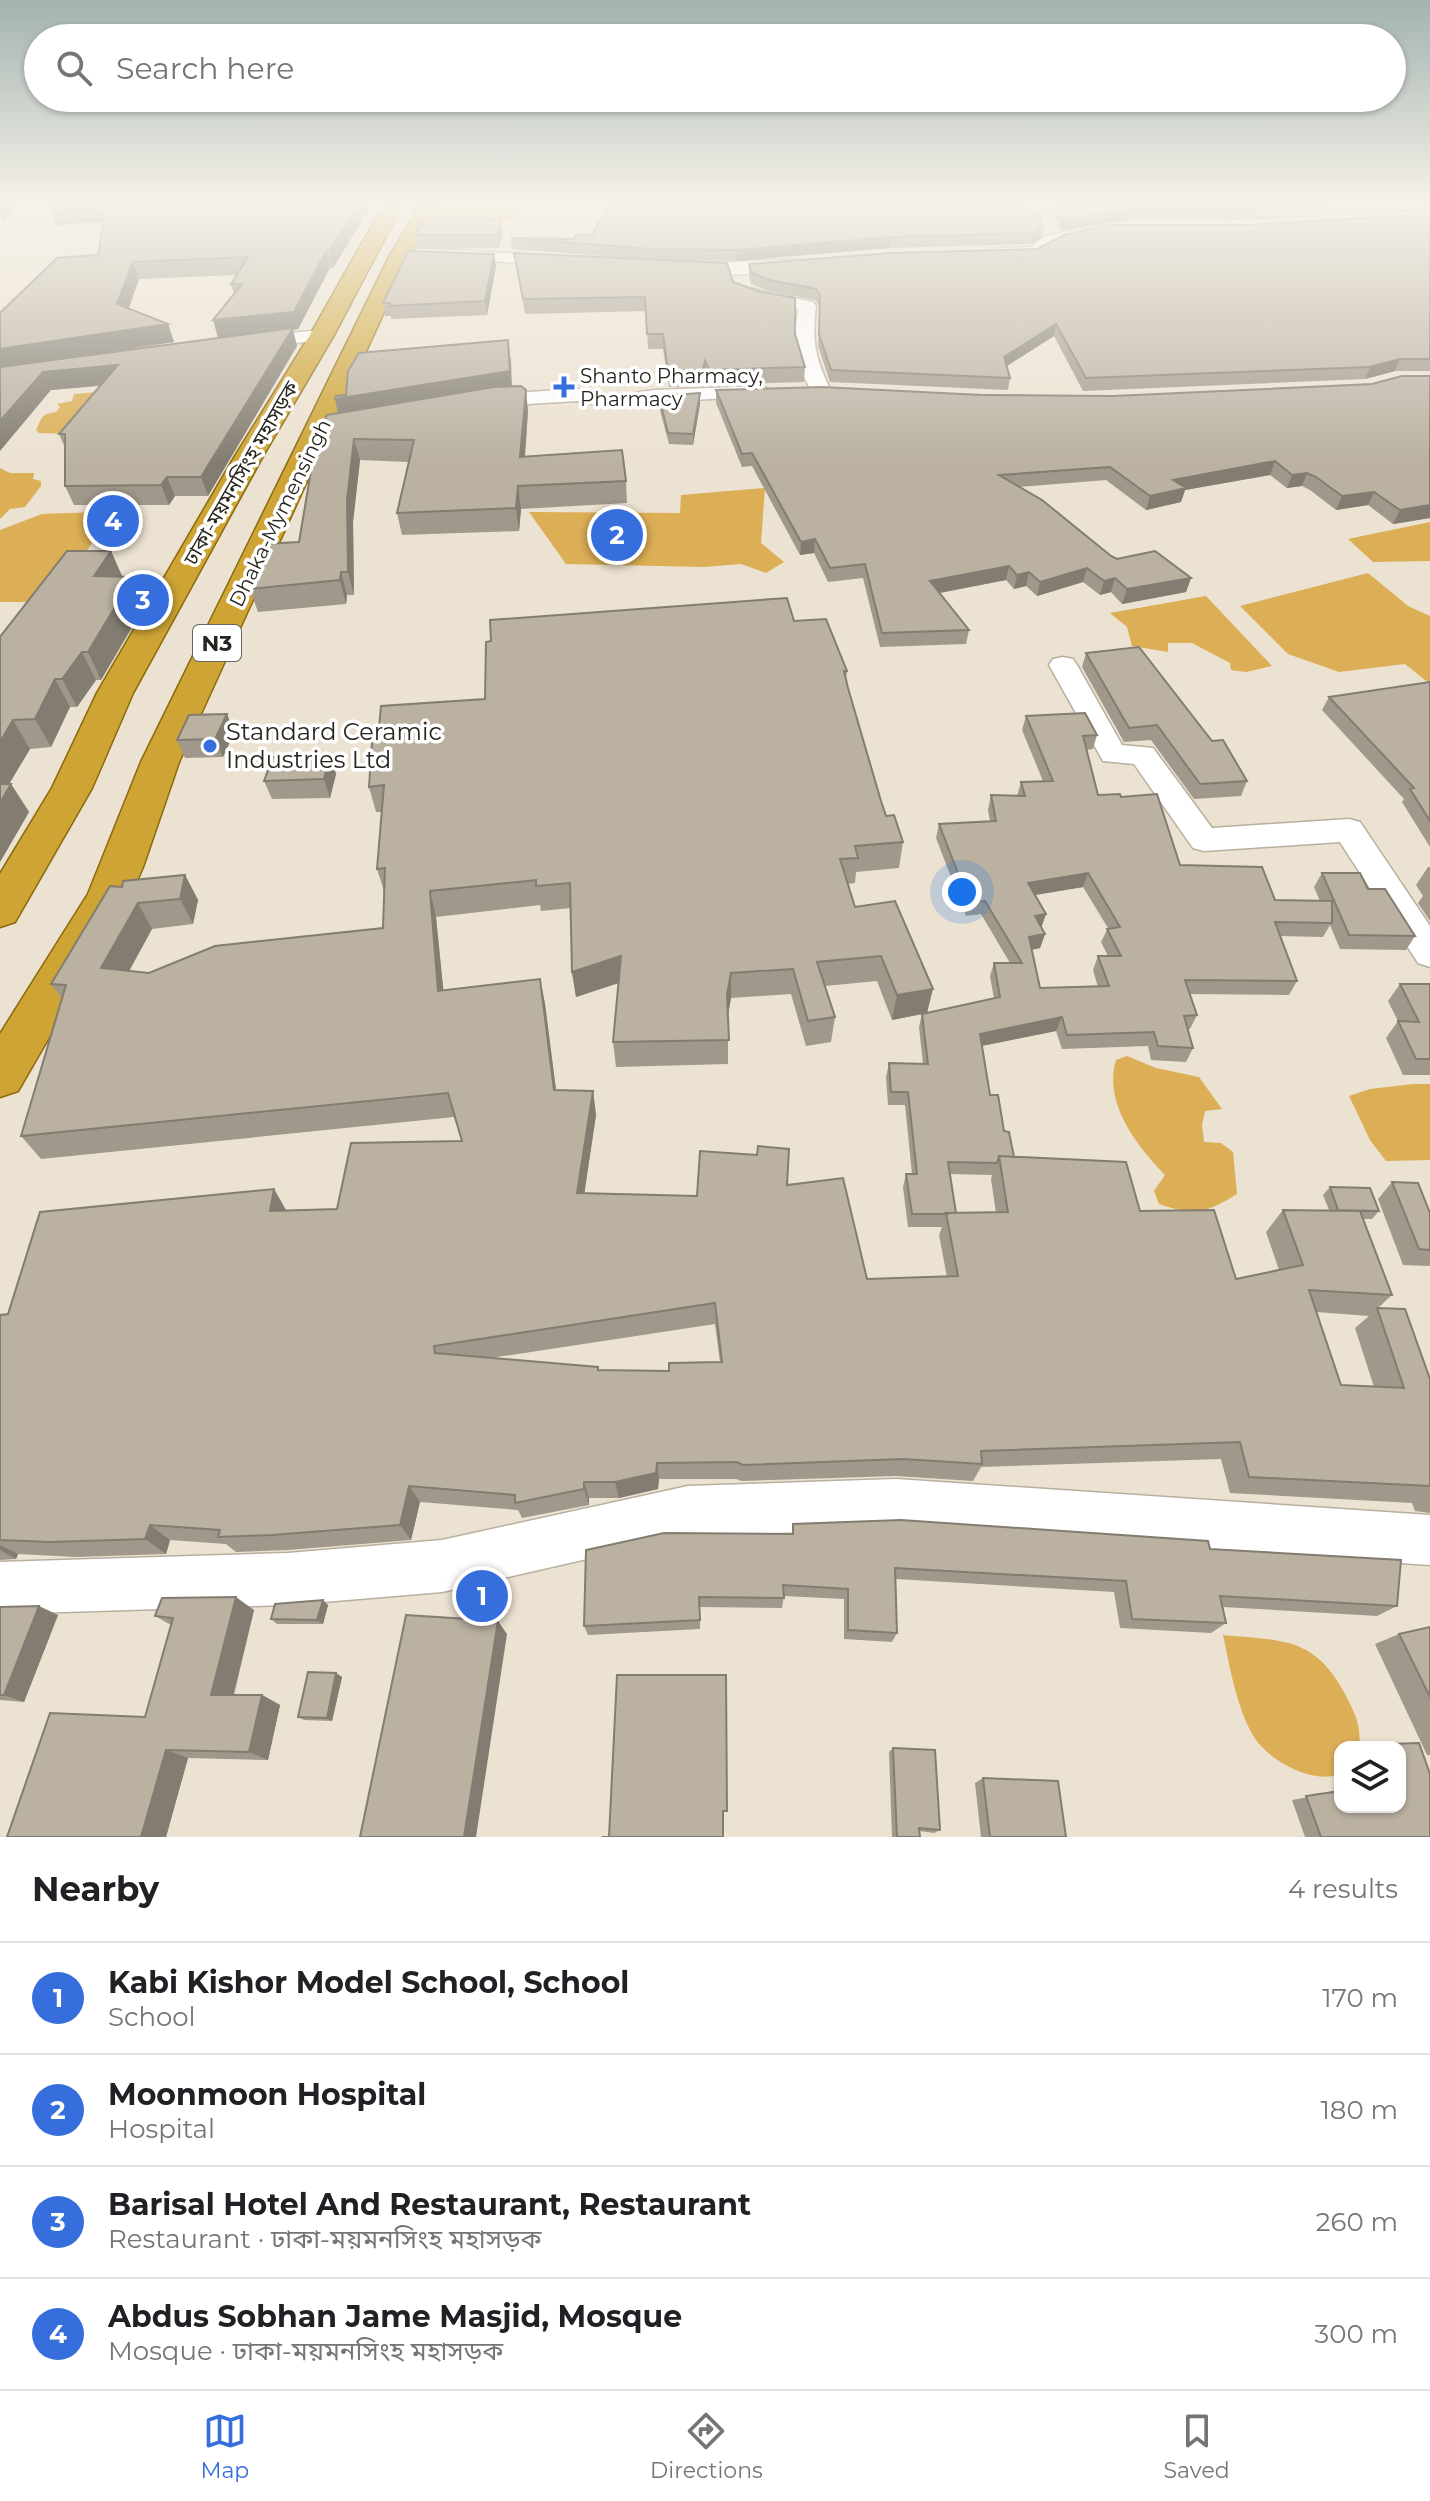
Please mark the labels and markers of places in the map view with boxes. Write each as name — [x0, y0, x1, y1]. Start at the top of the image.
place label: Shanto Pharmacy, Pharmacy — [580, 364, 763, 411]
marker: Shanto Pharmacy, Pharmacy — [555, 378, 573, 396]
pin: 4 — [87, 491, 139, 551]
pin: 2 — [591, 505, 643, 565]
pin: 3 — [117, 570, 169, 630]
place label: Standard Ceramic Industries Ltd — [226, 717, 442, 774]
marker: Standard Ceramic Industries Ltd — [201, 737, 219, 755]
pin: 1 — [456, 1566, 508, 1626]

